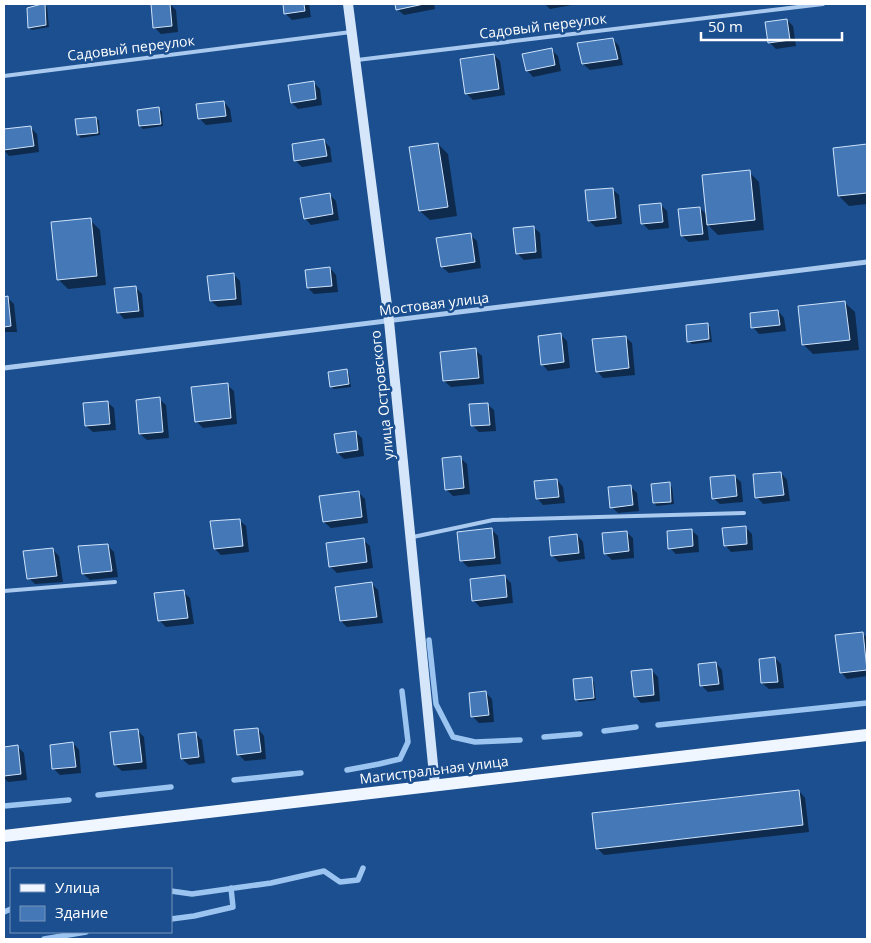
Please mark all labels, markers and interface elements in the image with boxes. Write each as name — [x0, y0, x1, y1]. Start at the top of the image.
street label: Садовый переулок — [478, 8, 608, 43]
scale bar — [701, 10, 842, 42]
text: 50 m — [708, 16, 743, 36]
street label: Садовый переулок — [66, 30, 196, 65]
street label: Мостовая улица — [378, 287, 490, 320]
street label: улица Островского — [365, 329, 398, 461]
street label: Магистральная улица — [358, 751, 509, 788]
legend — [10, 868, 172, 933]
text: Улица — [55, 877, 100, 897]
text: Здание — [55, 902, 108, 922]

